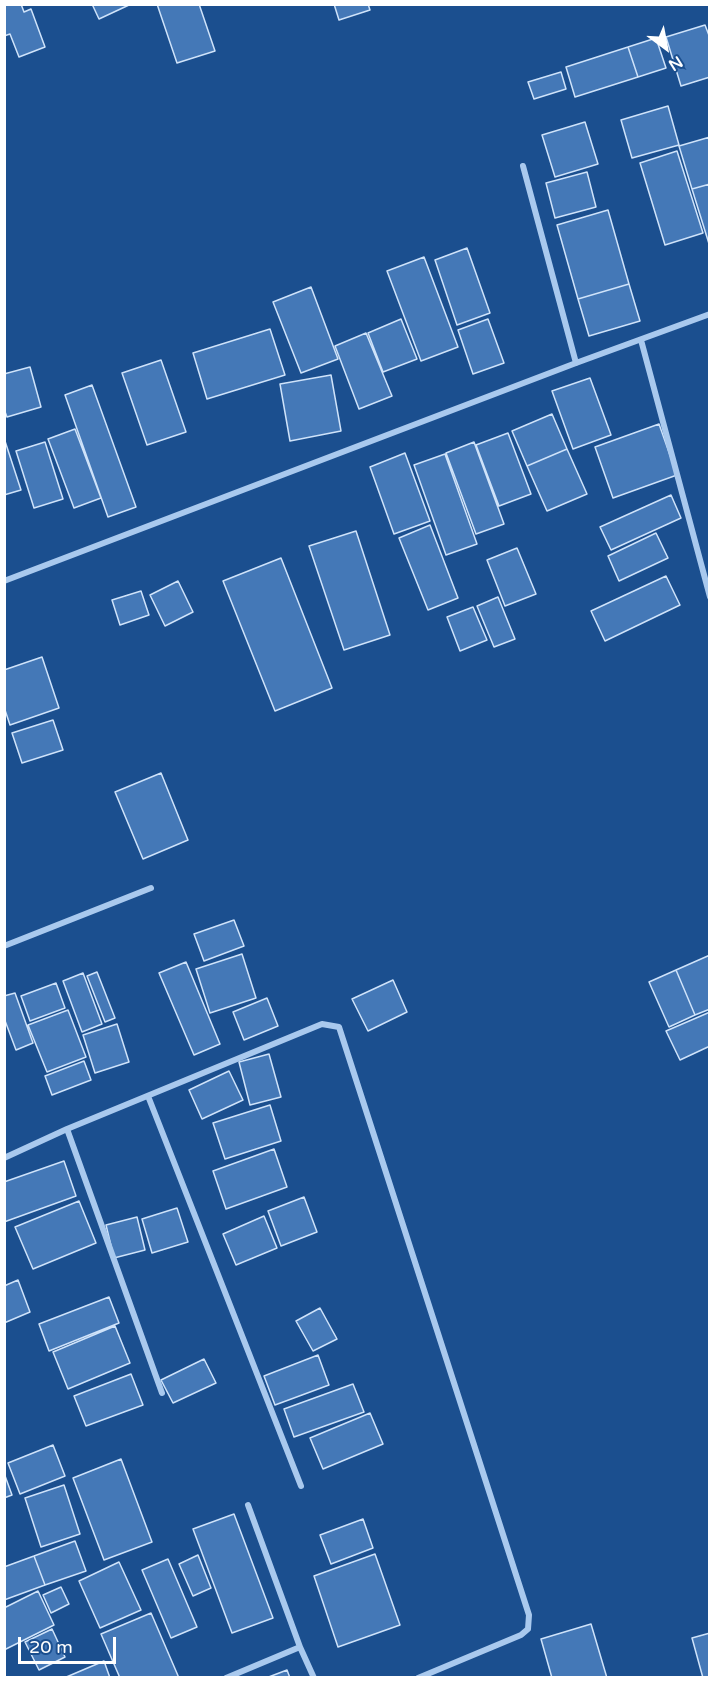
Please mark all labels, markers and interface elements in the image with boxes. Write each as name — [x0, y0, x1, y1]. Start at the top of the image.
north arrow — [636, 18, 696, 78]
text: N — [665, 51, 686, 75]
scale bar — [21, 1625, 118, 1663]
text: 20 m — [29, 1636, 73, 1658]

